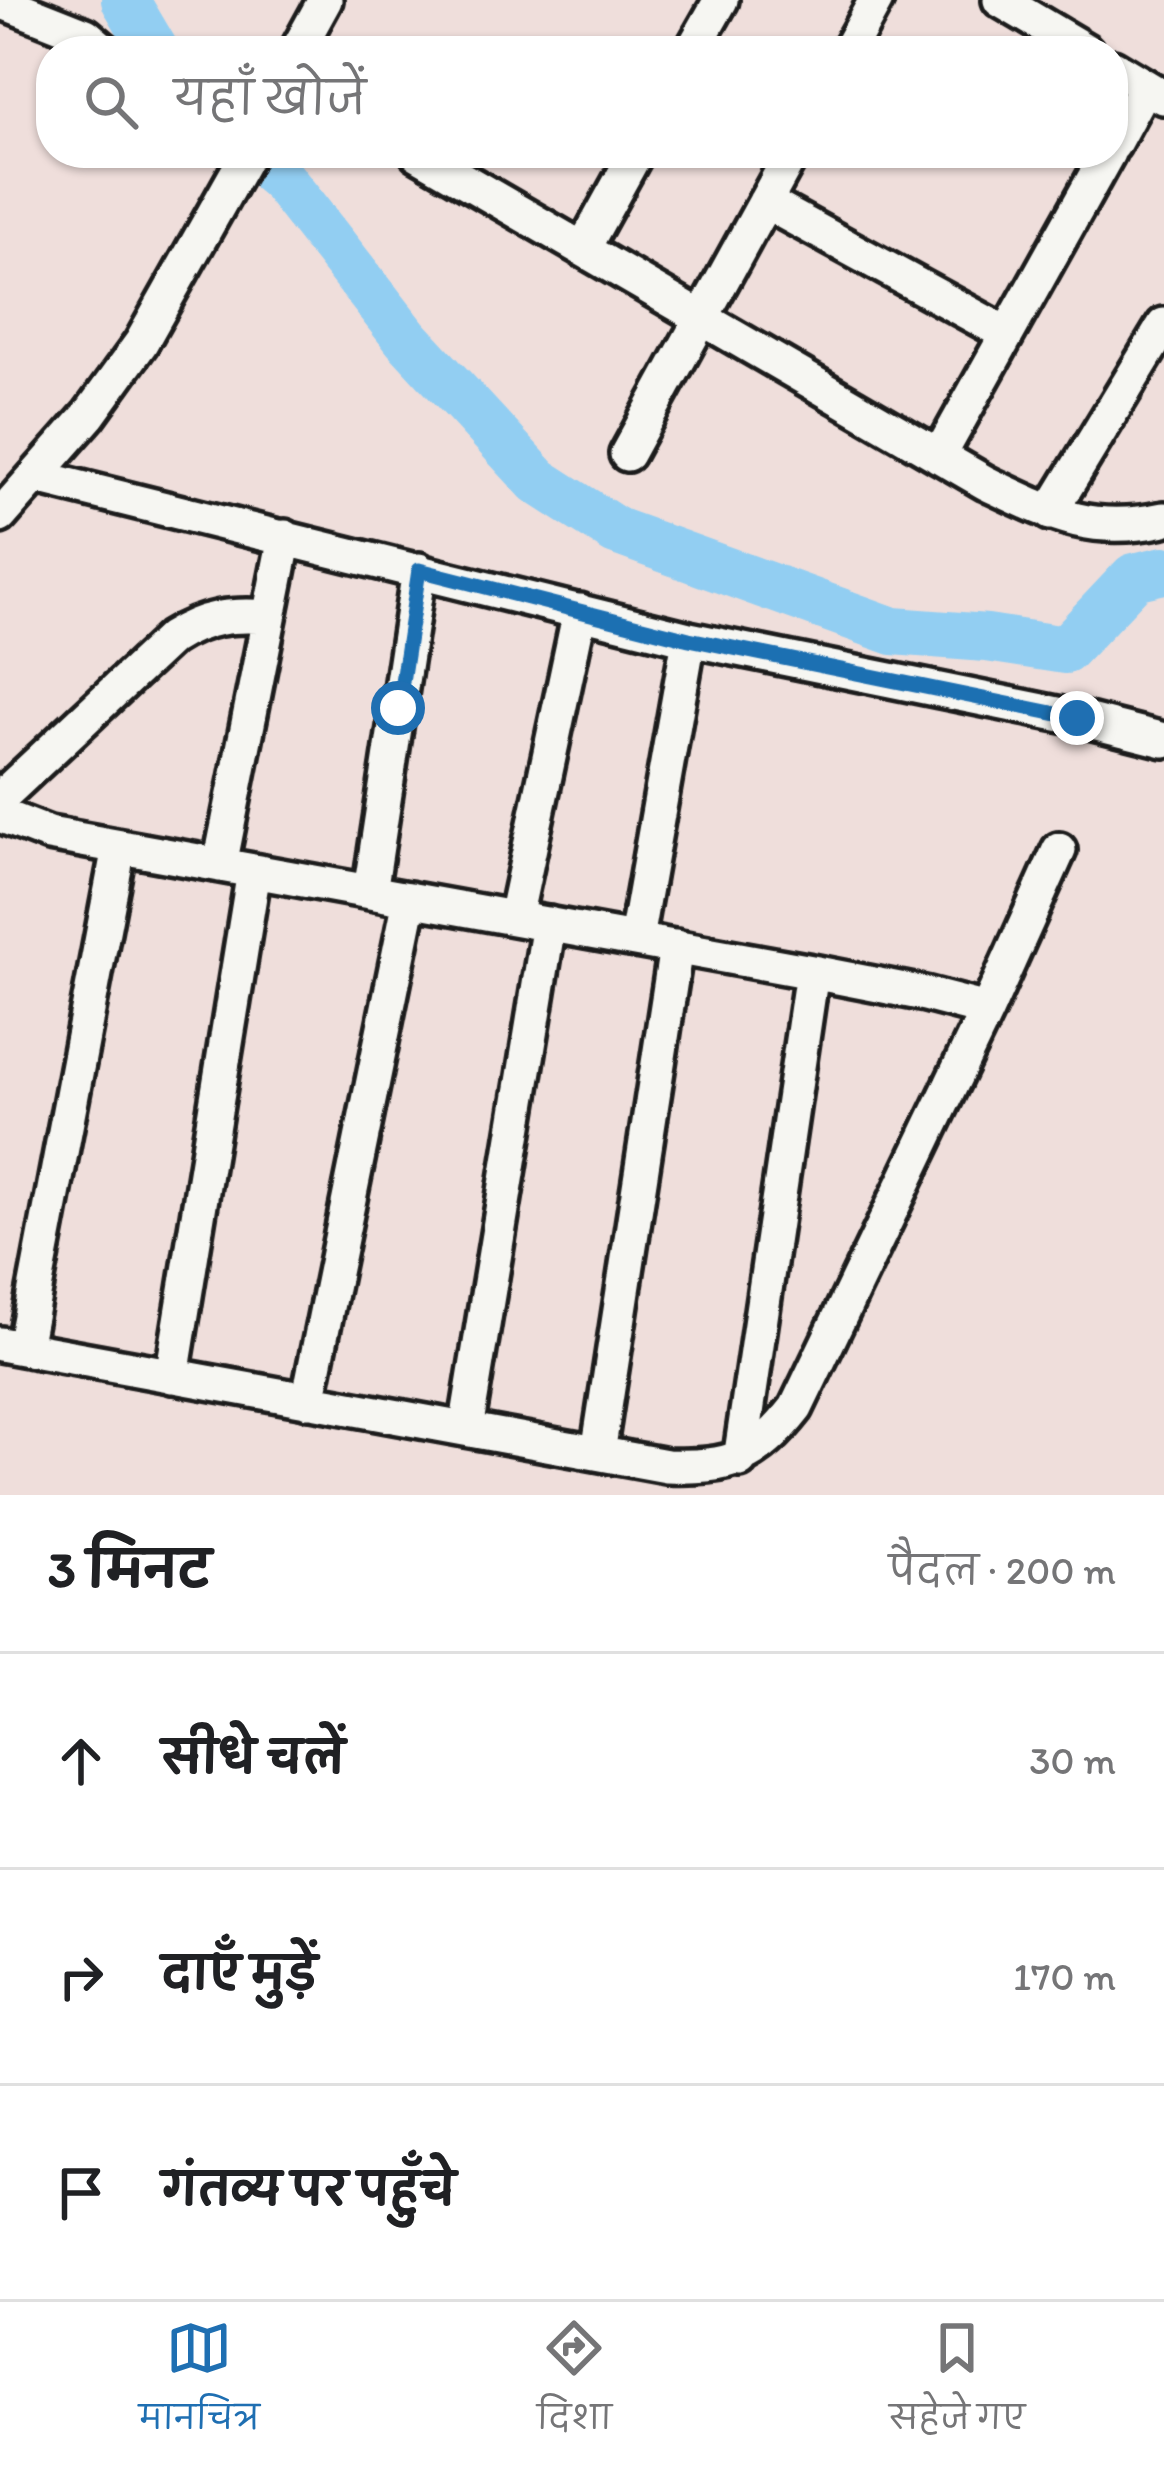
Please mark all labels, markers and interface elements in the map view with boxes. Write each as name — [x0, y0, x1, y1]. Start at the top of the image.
search box — [36, 36, 1128, 168]
icon: search — [78, 69, 144, 135]
text: यहाँ खोजें — [174, 71, 366, 125]
route start — [371, 681, 425, 735]
route end — [1050, 691, 1104, 745]
text: 3 मिनट — [48, 1539, 211, 1600]
text: पैदल · 200 m — [889, 1547, 1116, 1594]
icon: ahead — [48, 1728, 114, 1794]
text: सीधे चलें — [162, 1730, 345, 1784]
text: 30 m — [1029, 1737, 1116, 1784]
icon: right — [48, 1944, 114, 2010]
text: दाएँ मुड़ें — [162, 1946, 317, 2000]
text: 170 m — [1013, 1953, 1116, 2000]
icon: arrive — [48, 2160, 114, 2226]
text: गंतव्य पर पहुँचे — [162, 2162, 456, 2216]
tab: मानचित्र — [139, 2315, 260, 2454]
tab: दिशा — [537, 2315, 612, 2454]
tab: सहेजे गए — [889, 2315, 1025, 2454]

